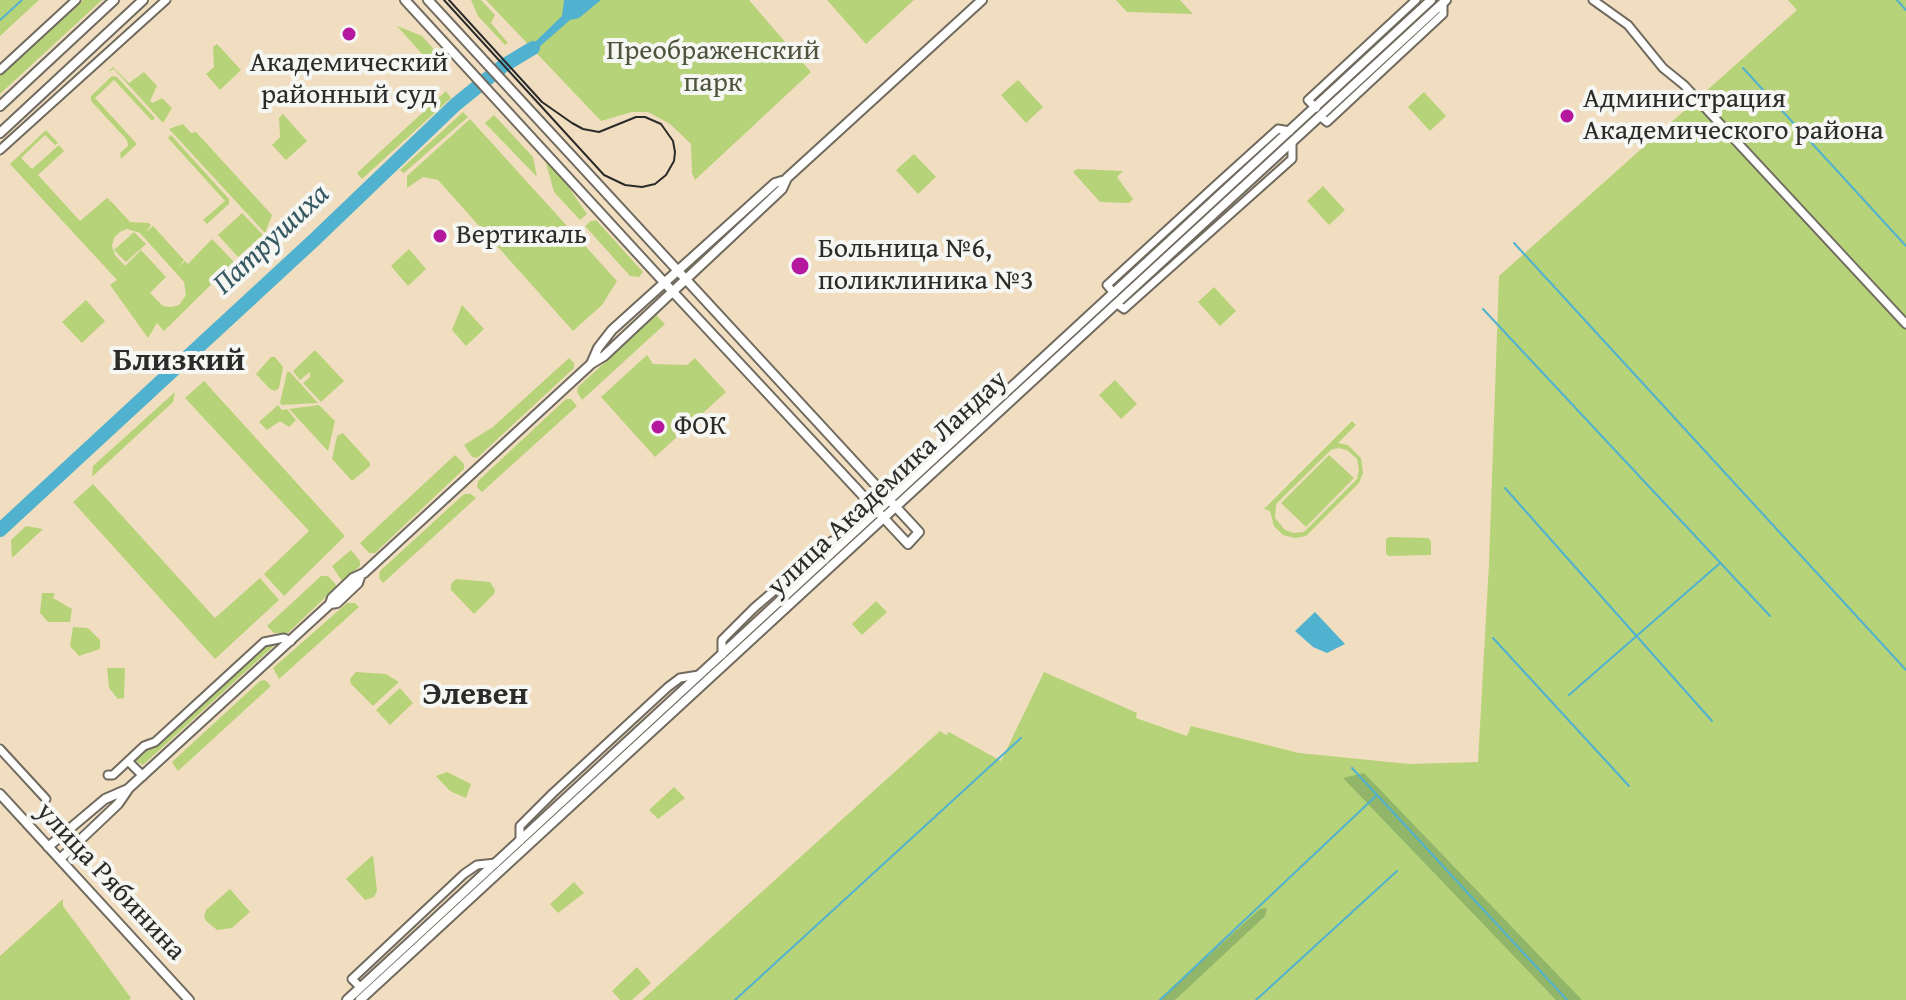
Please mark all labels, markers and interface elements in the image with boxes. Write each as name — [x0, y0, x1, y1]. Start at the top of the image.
marker: Академический районный суд — [340, 25, 358, 43]
park label: Преображенский парк — [606, 35, 820, 101]
place label: Академический районный суд — [250, 47, 448, 113]
place label: Администрация Академического района — [1583, 83, 1884, 149]
marker: Администрация Академического района — [1558, 107, 1576, 125]
water label: Патрушиха — [206, 177, 338, 303]
place label: Вертикаль — [456, 219, 587, 253]
marker: Вертикаль — [431, 227, 449, 245]
place label: Больница №6, поликлиника №3 — [818, 233, 1034, 299]
marker: Больница №6, поликлиника №3 — [789, 255, 811, 277]
district label: Близкий — [113, 343, 245, 381]
street label: улица Академика Ландау — [761, 364, 1015, 604]
place label: ФОК — [674, 410, 726, 444]
marker: ФОК — [649, 418, 667, 436]
district label: Элевен — [422, 677, 528, 715]
street label: улица Рябинина — [28, 796, 192, 968]

